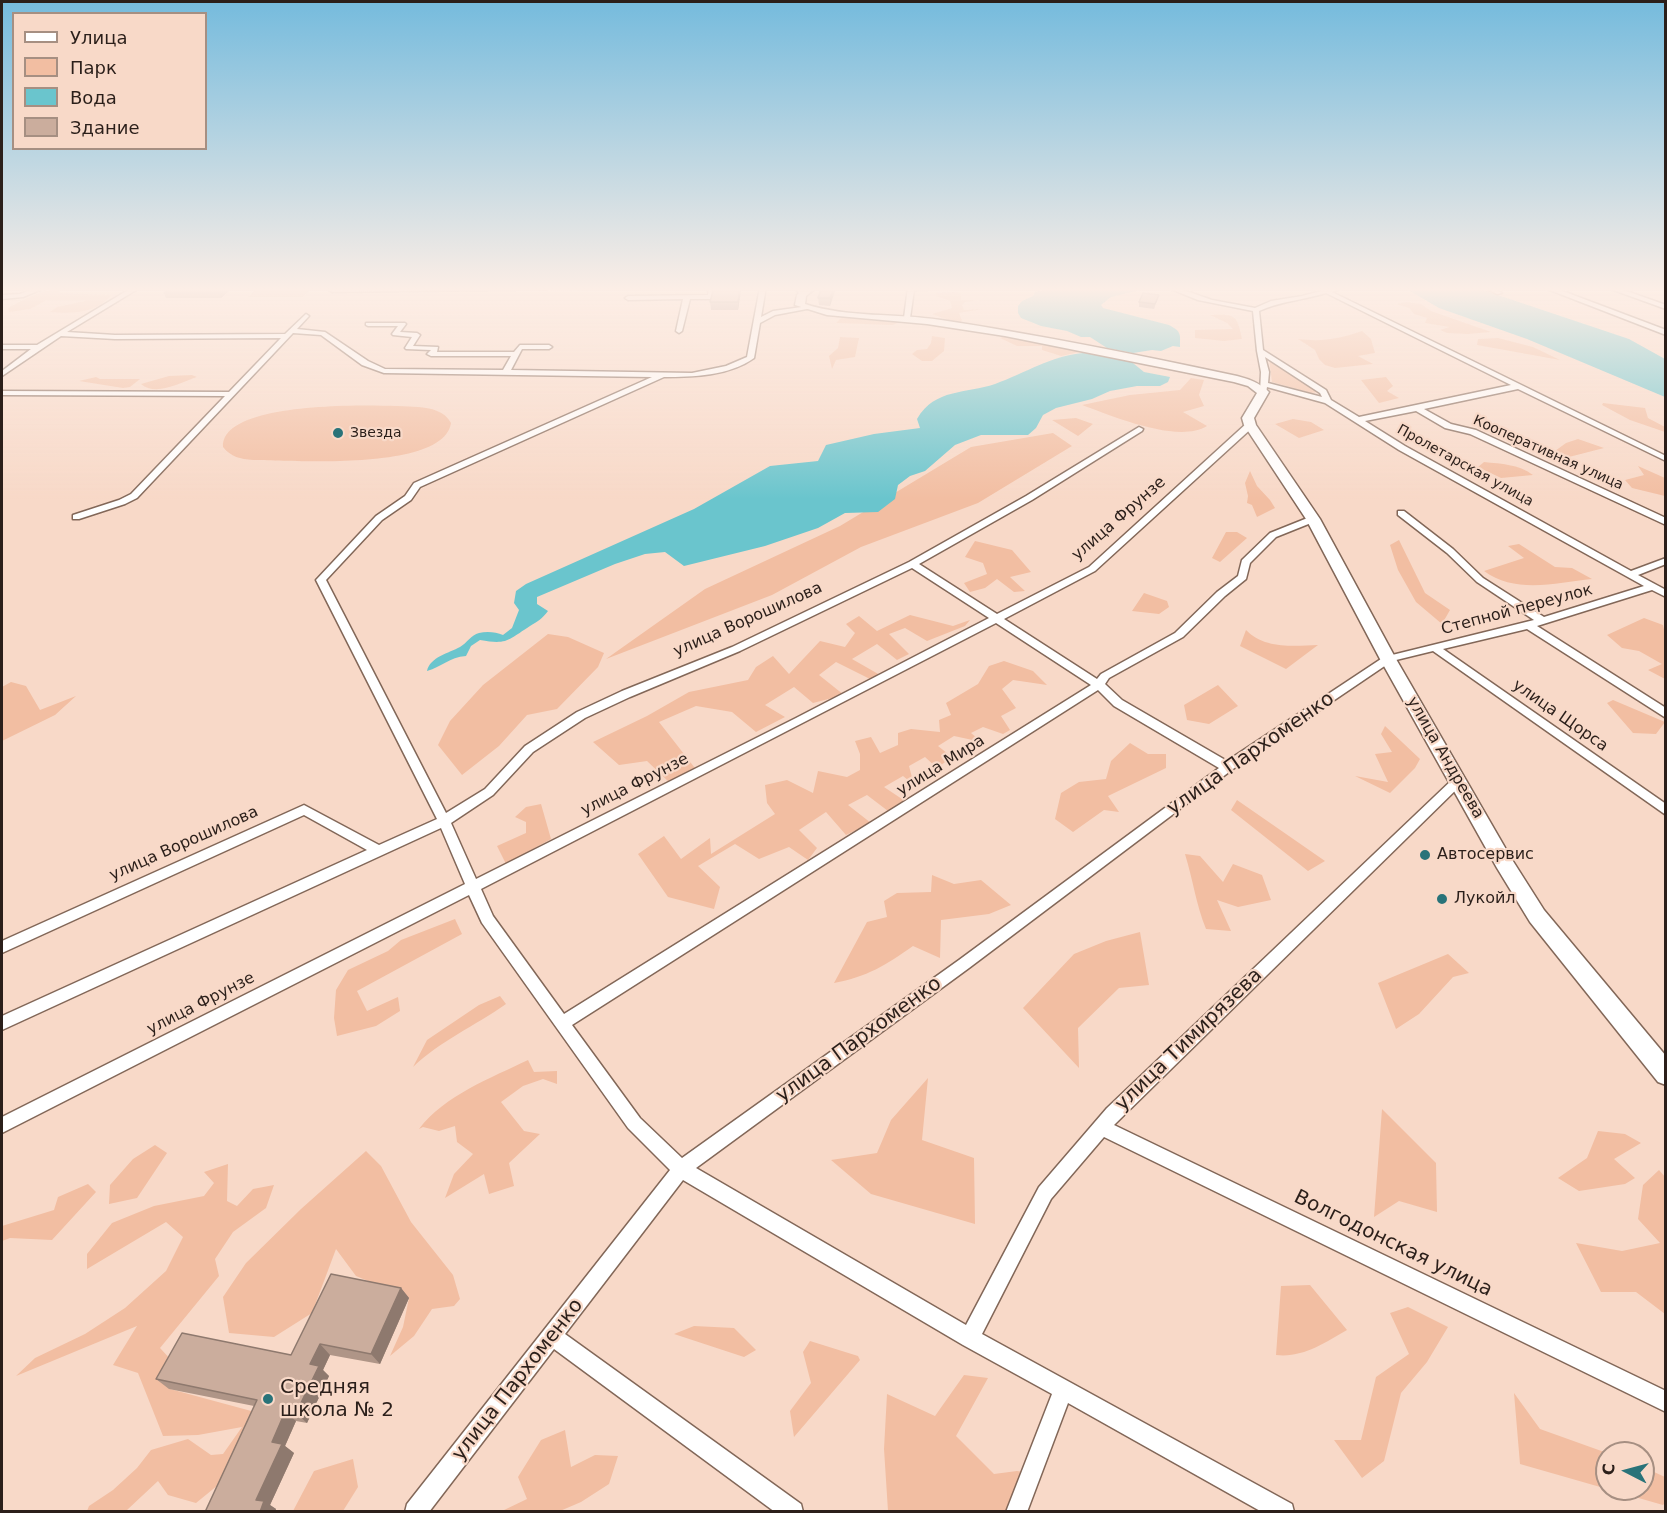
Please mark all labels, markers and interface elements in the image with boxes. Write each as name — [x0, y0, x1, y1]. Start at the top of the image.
legend — [12, 12, 207, 150]
text: Улица — [70, 27, 127, 48]
text: Парк — [70, 57, 117, 78]
text: Вода — [70, 87, 117, 108]
text: Здание — [70, 117, 140, 138]
street label: Кооперативная улица — [1470, 412, 1626, 494]
street label: Пролетарская улица — [1394, 422, 1536, 510]
place label: Звезда — [350, 425, 402, 441]
marker: Звезда — [331, 426, 345, 440]
street label: улица Фрунзе — [1068, 473, 1170, 565]
street label: улица Ворошилова — [671, 579, 825, 661]
street label: Степной переулок — [1439, 581, 1595, 639]
street label: улица Щорса — [1509, 676, 1611, 756]
street label: улица Пархоменко — [1163, 687, 1339, 821]
street label: улица Андреева — [1402, 694, 1488, 822]
street label: улица Мира — [893, 731, 989, 801]
street label: улица Фрунзе — [578, 750, 692, 820]
street label: улица Ворошилова — [107, 803, 261, 885]
place label: Автосервис — [1437, 845, 1534, 865]
marker: Автосервис — [1418, 848, 1432, 862]
place label: Лукойл — [1454, 889, 1516, 909]
marker: Лукойл — [1435, 892, 1449, 906]
street label: улица Тимирязева — [1111, 964, 1267, 1116]
street label: улица Фрунзе — [144, 969, 258, 1039]
street label: улица Пархоменко — [772, 972, 946, 1108]
street label: Волгодонская улица — [1290, 1185, 1496, 1303]
street label: улица Пархоменко — [447, 1294, 589, 1466]
place label: Средняя школа № 2 — [280, 1376, 394, 1423]
marker: Средняя школа № 2 — [261, 1392, 275, 1406]
north arrow — [1595, 1441, 1655, 1501]
text: С — [1599, 1462, 1619, 1476]

